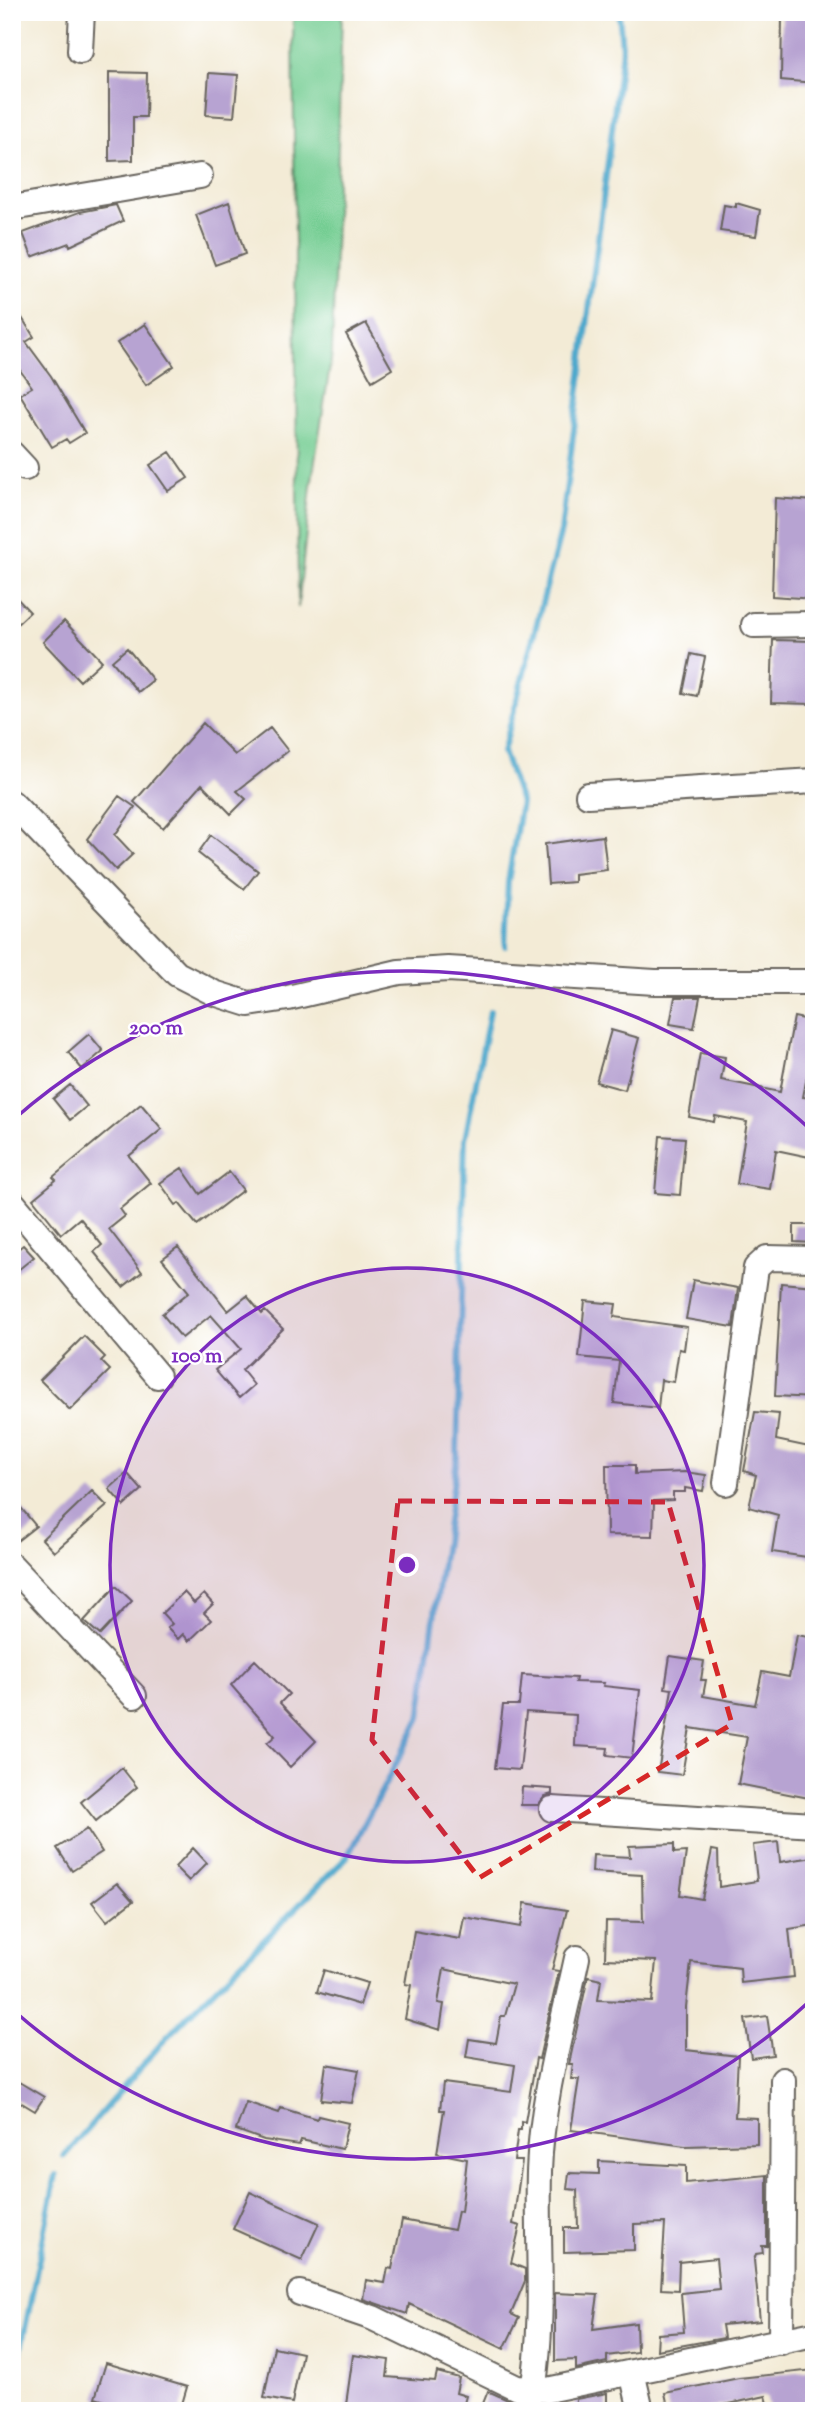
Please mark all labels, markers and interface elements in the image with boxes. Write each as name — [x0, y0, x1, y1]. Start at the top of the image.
text: 200 m — [129, 1014, 184, 1044]
text: 100 m — [172, 1342, 223, 1372]
centre of rings — [395, 1553, 419, 1577]

